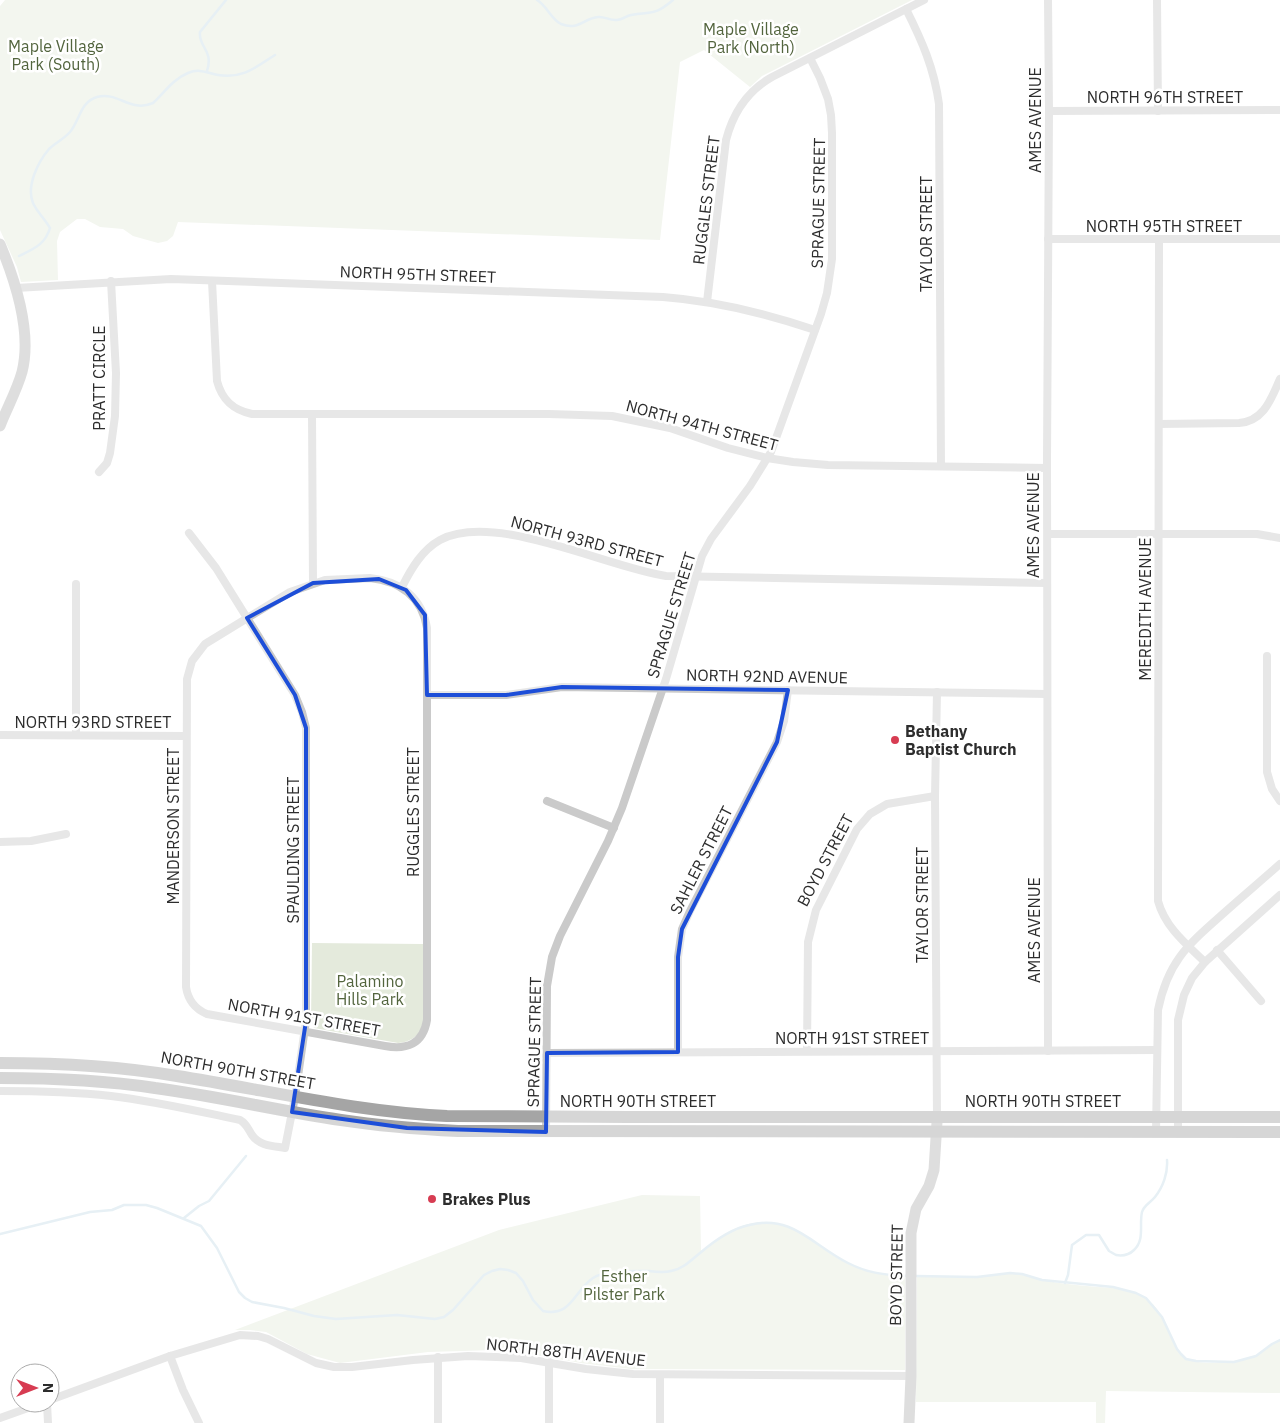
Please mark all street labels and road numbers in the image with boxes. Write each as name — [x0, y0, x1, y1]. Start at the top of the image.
street label: AMES AVENUE — [1025, 67, 1045, 173]
street label: NORTH 96TH STREET — [1087, 87, 1243, 107]
street label: RUGGLES STREET — [688, 134, 724, 266]
street label: SPRAGUE STREET — [807, 138, 829, 268]
street label: TAYLOR STREET — [916, 176, 936, 292]
street label: NORTH 95TH STREET — [1086, 216, 1242, 236]
street label: NORTH 95TH STREET — [339, 261, 497, 287]
street label: PRATT CIRCLE — [89, 325, 109, 431]
street label: NORTH 94TH STREET — [624, 395, 780, 455]
street label: AMES AVENUE — [1023, 472, 1043, 578]
street label: NORTH 93RD STREET — [509, 511, 665, 571]
street label: MEREDITH AVENUE — [1135, 537, 1155, 681]
street label: SPRAGUE STREET — [642, 550, 700, 680]
street label: NORTH 92ND AVENUE — [686, 665, 848, 687]
street label: NORTH 93RD STREET — [15, 712, 171, 732]
street label: RUGGLES STREET — [403, 747, 423, 877]
street label: MANDERSON STREET — [163, 748, 183, 904]
street label: SPAULDING STREET — [283, 777, 303, 923]
street label: SAHLER STREET — [665, 803, 737, 917]
street label: BOYD STREET — [792, 810, 858, 910]
street label: TAYLOR STREET — [912, 847, 932, 963]
street label: AMES AVENUE — [1024, 877, 1044, 983]
street label: SPRAGUE STREET — [523, 977, 545, 1107]
street label: NORTH 91ST STREET — [226, 994, 382, 1040]
street label: NORTH 91ST STREET — [775, 1028, 929, 1048]
street label: NORTH 90TH STREET — [159, 1047, 317, 1093]
street label: NORTH 90TH STREET — [560, 1091, 716, 1111]
street label: NORTH 90TH STREET — [965, 1091, 1121, 1111]
street label: BOYD STREET — [885, 1224, 907, 1326]
street label: NORTH 88TH AVENUE — [485, 1334, 647, 1370]

